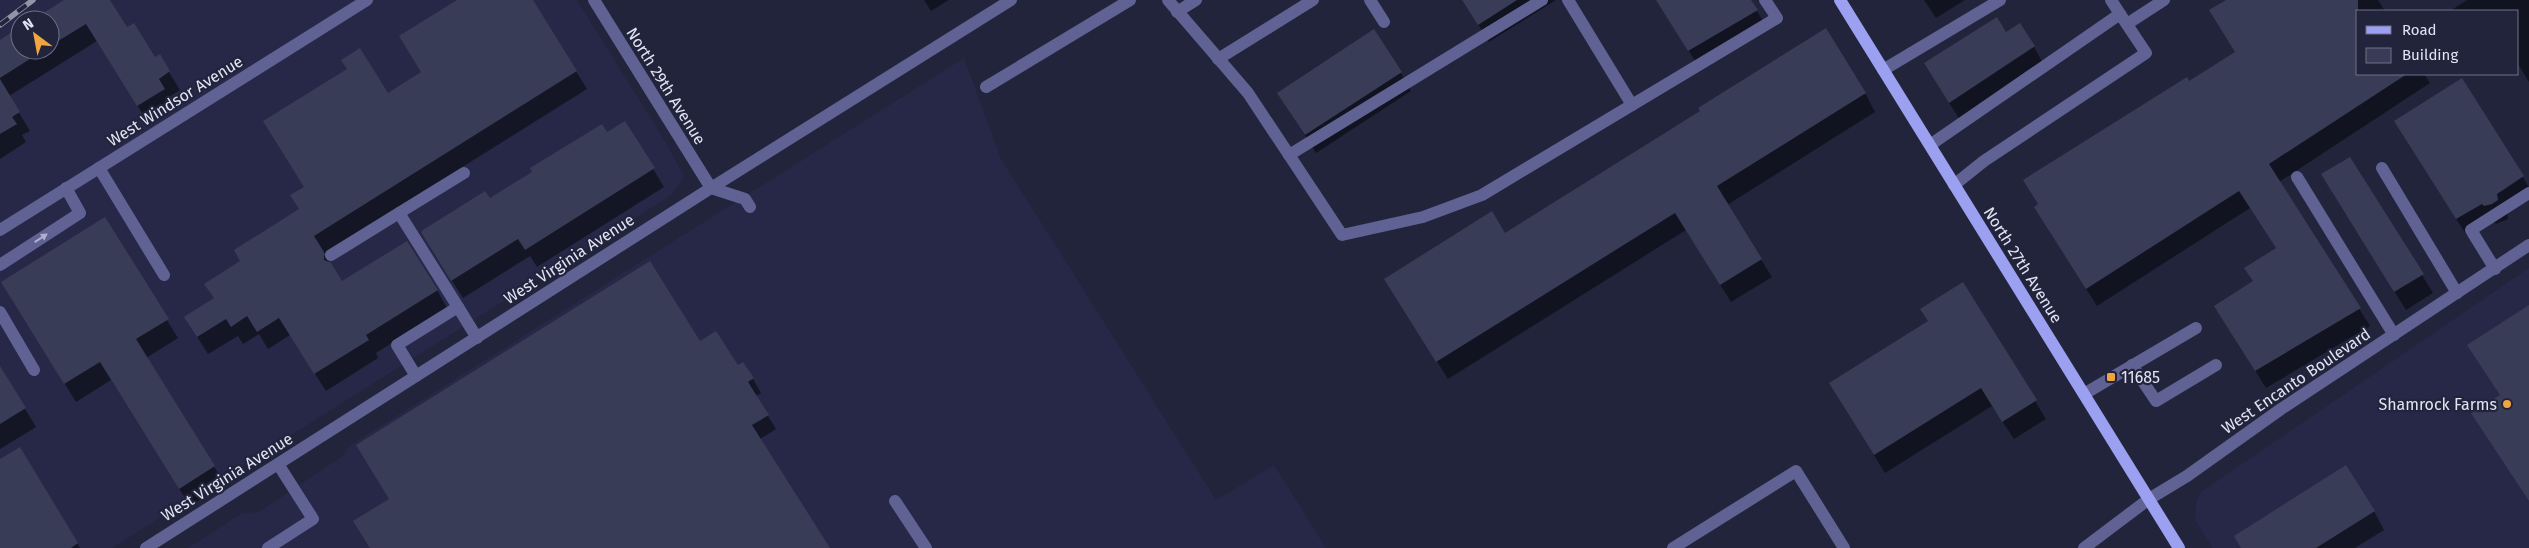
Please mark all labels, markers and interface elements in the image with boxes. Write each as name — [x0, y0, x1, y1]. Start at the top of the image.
north arrow — [10, 10, 60, 60]
legend — [2356, 10, 2519, 75]
text: N — [20, 15, 37, 34]
text: Road — [2402, 21, 2437, 39]
street label: North 29th Avenue — [622, 24, 710, 148]
text: Building — [2402, 46, 2458, 64]
street label: West Windsor Avenue — [104, 52, 246, 150]
street label: North 27th Avenue — [1980, 203, 2066, 327]
street label: West Virginia Avenue — [500, 210, 638, 308]
one-way arrow — [34, 234, 48, 243]
street label: West Encanto Boulevard — [2218, 324, 2374, 438]
place label: 11685 — [2121, 368, 2160, 387]
marker: 11685 — [2105, 371, 2117, 383]
place label: Shamrock Farms — [2378, 395, 2497, 414]
marker: Shamrock Farms — [2501, 398, 2513, 410]
street label: West Virginia Avenue — [158, 429, 296, 525]

